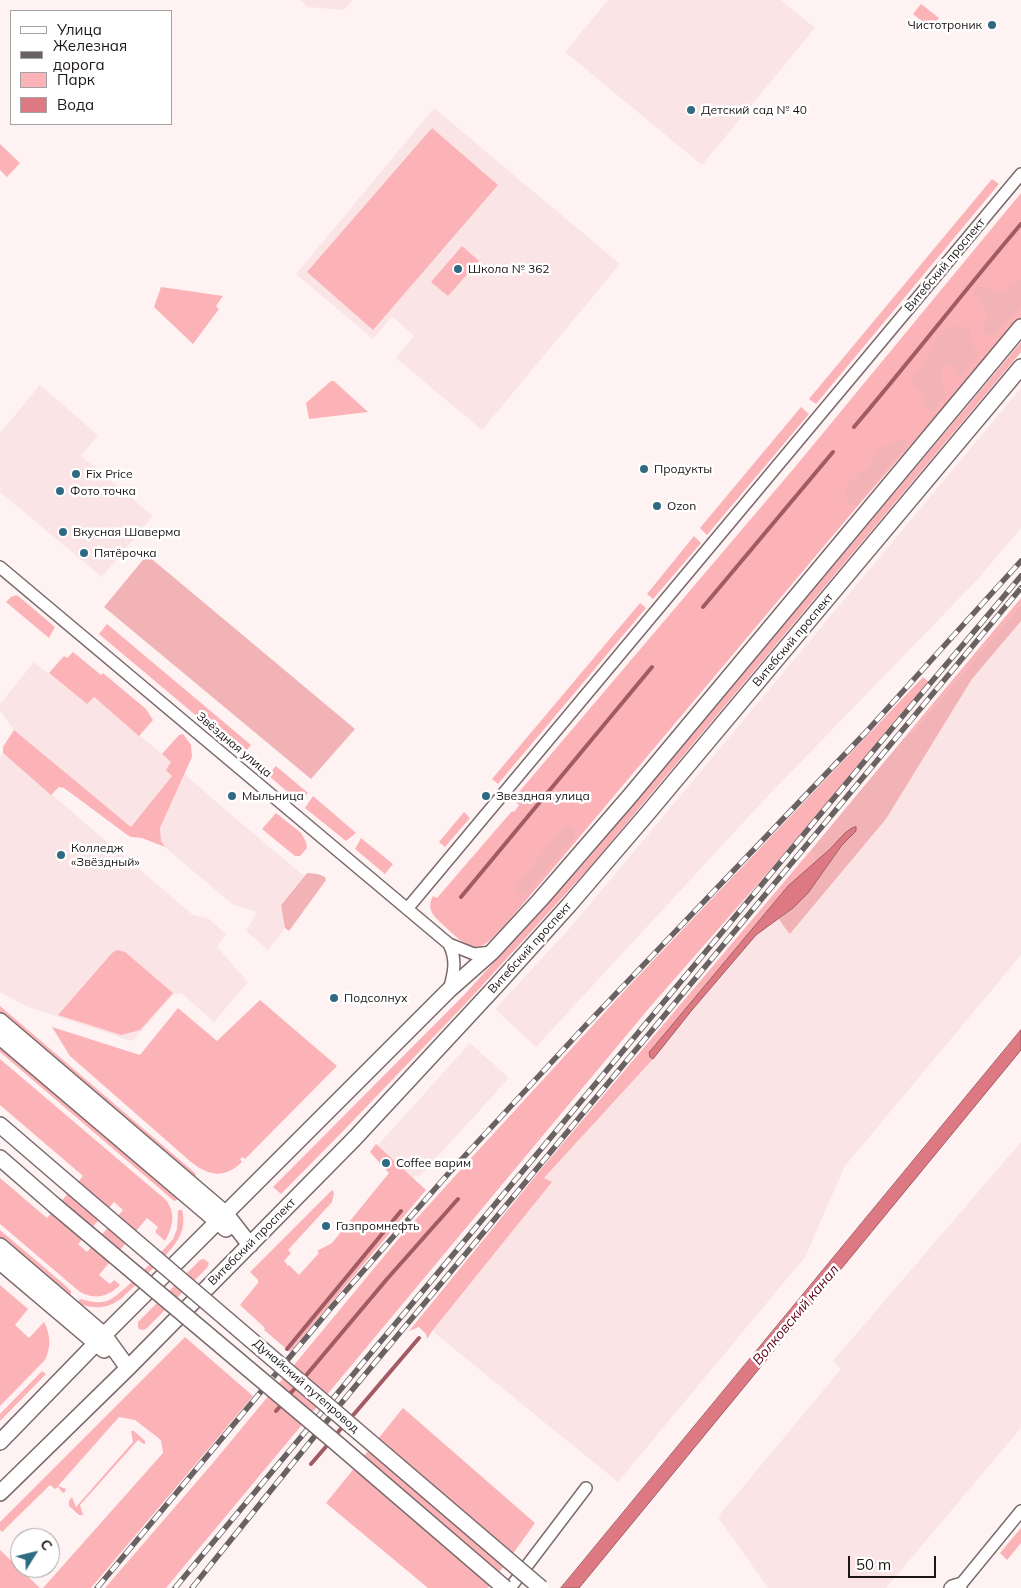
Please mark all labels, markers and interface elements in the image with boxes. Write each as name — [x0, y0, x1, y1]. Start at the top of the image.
legend — [10, 10, 172, 125]
place label: Чистотроник — [908, 18, 982, 32]
marker: Чистотроник — [986, 19, 998, 31]
text: Улица — [57, 20, 102, 39]
text: Железная дорога — [53, 36, 127, 74]
text: Парк — [57, 70, 95, 89]
text: Вода — [57, 95, 94, 114]
place label: Детский сад № 40 — [701, 103, 807, 117]
marker: Детский сад № 40 — [685, 104, 697, 116]
street label: Витебский проспект — [902, 215, 988, 315]
place label: Школа № 362 — [468, 262, 550, 276]
marker: Школа № 362 — [452, 263, 464, 275]
place label: Продукты — [654, 462, 712, 476]
marker: Продукты — [638, 463, 650, 475]
place label: Fix Price — [86, 467, 132, 481]
marker: Fix Price — [70, 468, 82, 480]
place label: Фото точка — [70, 484, 136, 498]
marker: Фото точка — [54, 485, 66, 497]
place label: Ozon — [667, 499, 696, 513]
marker: Ozon — [651, 500, 663, 512]
place label: Вкусная Шаверма — [73, 525, 181, 539]
marker: Вкусная Шаверма — [57, 526, 69, 538]
place label: Пятёрочка — [94, 546, 157, 560]
marker: Пятёрочка — [78, 547, 90, 559]
street label: Витебский проспект — [750, 590, 836, 690]
street label: Звёздная улица — [193, 709, 275, 781]
place label: Мыльница — [242, 789, 304, 803]
place label: Звездная улица — [496, 789, 590, 803]
marker: Мыльница — [226, 790, 238, 802]
marker: Звездная улица — [480, 790, 492, 802]
place label: Колледж «Звёздный» — [71, 841, 140, 869]
marker: Колледж «Звёздный» — [55, 849, 67, 861]
street label: Витебский проспект — [485, 900, 575, 996]
place label: Подсолнух — [344, 991, 408, 1005]
marker: Подсолнух — [328, 992, 340, 1004]
place label: Coffee варим — [396, 1156, 471, 1170]
marker: Coffee варим — [380, 1157, 392, 1169]
street label: Витебский проспект — [205, 1195, 299, 1289]
place label: Газпромнефть — [336, 1219, 420, 1233]
marker: Газпромнефть — [320, 1220, 332, 1232]
water label: Волковский канал — [749, 1262, 843, 1368]
street label: Дунайский путепровод — [250, 1336, 362, 1436]
north arrow — [10, 1528, 60, 1578]
text: С — [36, 1536, 56, 1554]
scale bar — [851, 1546, 938, 1578]
text: 50 m — [856, 1555, 891, 1574]

